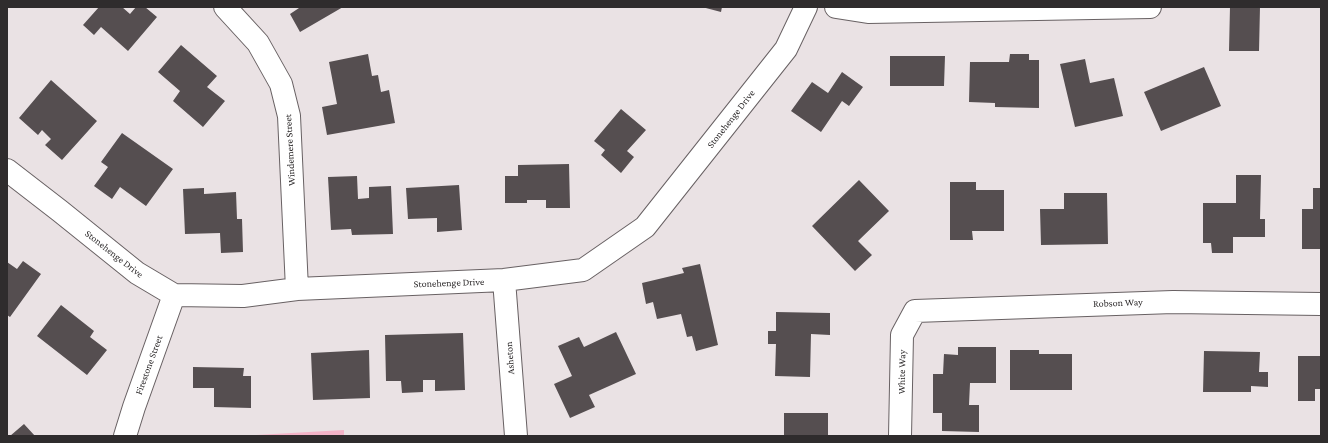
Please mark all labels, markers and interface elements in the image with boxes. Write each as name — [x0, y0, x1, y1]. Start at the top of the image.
street label: Stonehenge Drive — [705, 87, 757, 151]
street label: Windemere Street — [282, 114, 298, 186]
street label: Stonehenge Drive — [82, 228, 146, 280]
street label: Stonehenge Drive — [414, 276, 484, 290]
street label: Robson Way — [1093, 296, 1143, 310]
street label: Firestone Street — [133, 334, 165, 396]
street label: Asheton — [503, 341, 517, 375]
street label: White Way — [896, 350, 908, 394]

